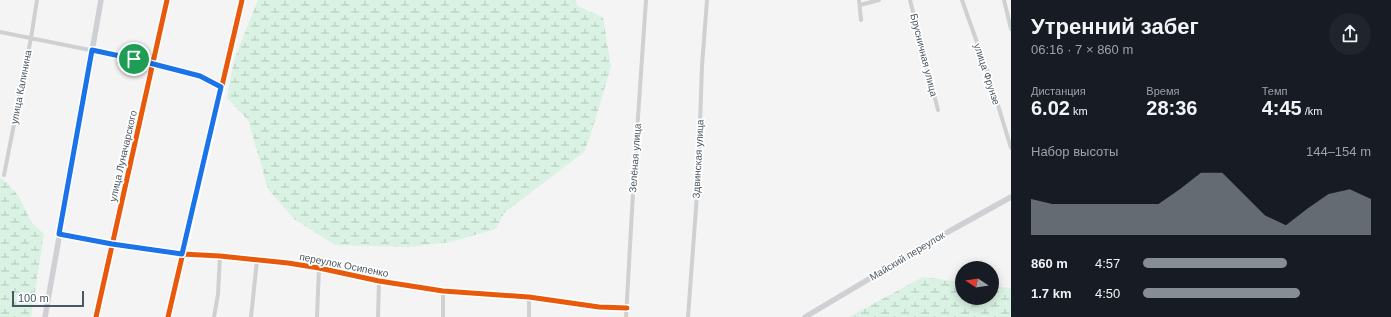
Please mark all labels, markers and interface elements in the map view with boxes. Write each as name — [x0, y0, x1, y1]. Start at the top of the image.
street label: Брусничная улица — [908, 12, 940, 98]
button: share — [1329, 13, 1371, 55]
text: Утренний забег — [1031, 14, 1199, 39]
pin — [117, 42, 151, 76]
street label: улица Фрунзе — [972, 42, 1002, 106]
text: 06:16 · 7 × 860 m — [1031, 42, 1133, 57]
icon: arrive — [123, 48, 145, 70]
street label: улица Калинина — [8, 49, 34, 125]
text: Дистанция — [1031, 85, 1086, 97]
text: Время — [1146, 85, 1179, 97]
text: Темп — [1262, 85, 1287, 97]
text: 6.02 — [1031, 97, 1070, 119]
text: 28:36 — [1146, 97, 1197, 119]
text: 4:45 — [1262, 97, 1302, 119]
text: km — [1070, 105, 1088, 117]
text: /km — [1302, 105, 1322, 117]
street label: улица Луначарского — [107, 109, 139, 203]
street label: Здвинская улица — [690, 119, 706, 199]
street label: Зелёная улица — [627, 123, 643, 193]
text: Набор высоты — [1031, 144, 1118, 159]
text: 144–154 m — [1306, 144, 1371, 159]
street label: Майский переулок — [867, 229, 947, 283]
street label: переулок Осипенко — [299, 251, 390, 279]
text: 860 m — [1031, 256, 1068, 271]
text: 4:57 — [1095, 256, 1120, 271]
north arrow — [955, 261, 999, 305]
map controls — [955, 261, 999, 305]
text: 1.7 km — [1031, 286, 1071, 301]
text: 4:50 — [1095, 286, 1120, 301]
scale bar — [12, 289, 84, 308]
text: 100 m — [18, 292, 49, 304]

